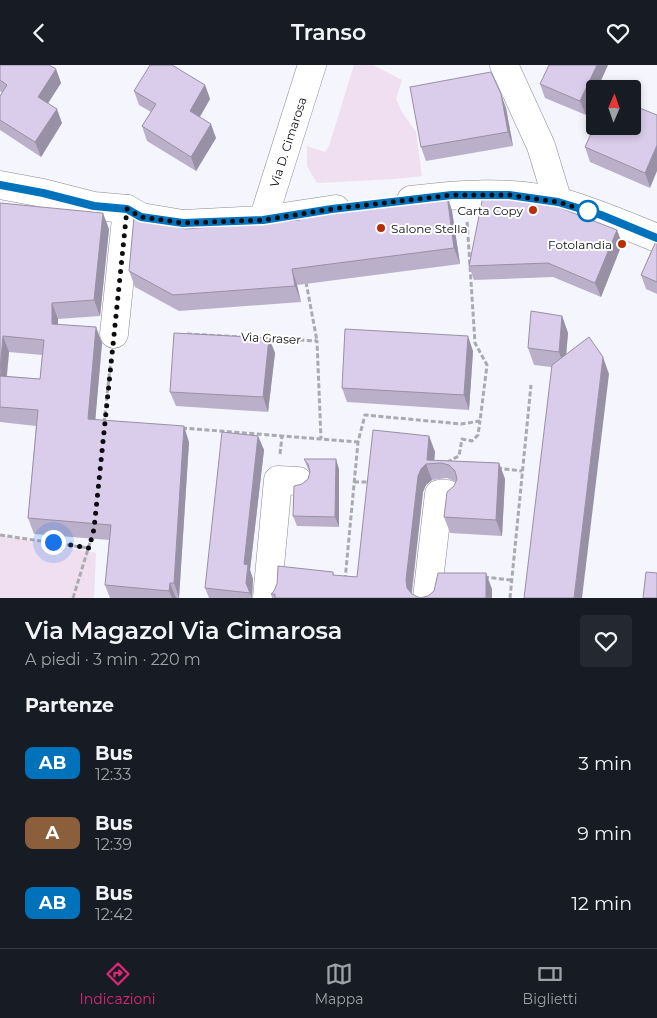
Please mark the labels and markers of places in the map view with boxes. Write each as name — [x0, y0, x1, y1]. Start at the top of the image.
unlabelled marker — [577, 200, 599, 222]
place label: Carta Copy — [457, 203, 523, 218]
marker: Carta Copy — [527, 204, 539, 216]
place label: Salone Stella — [391, 221, 468, 236]
marker: Salone Stella — [375, 222, 387, 234]
place label: Fotolandia — [548, 237, 612, 252]
marker: Fotolandia — [616, 238, 628, 250]

